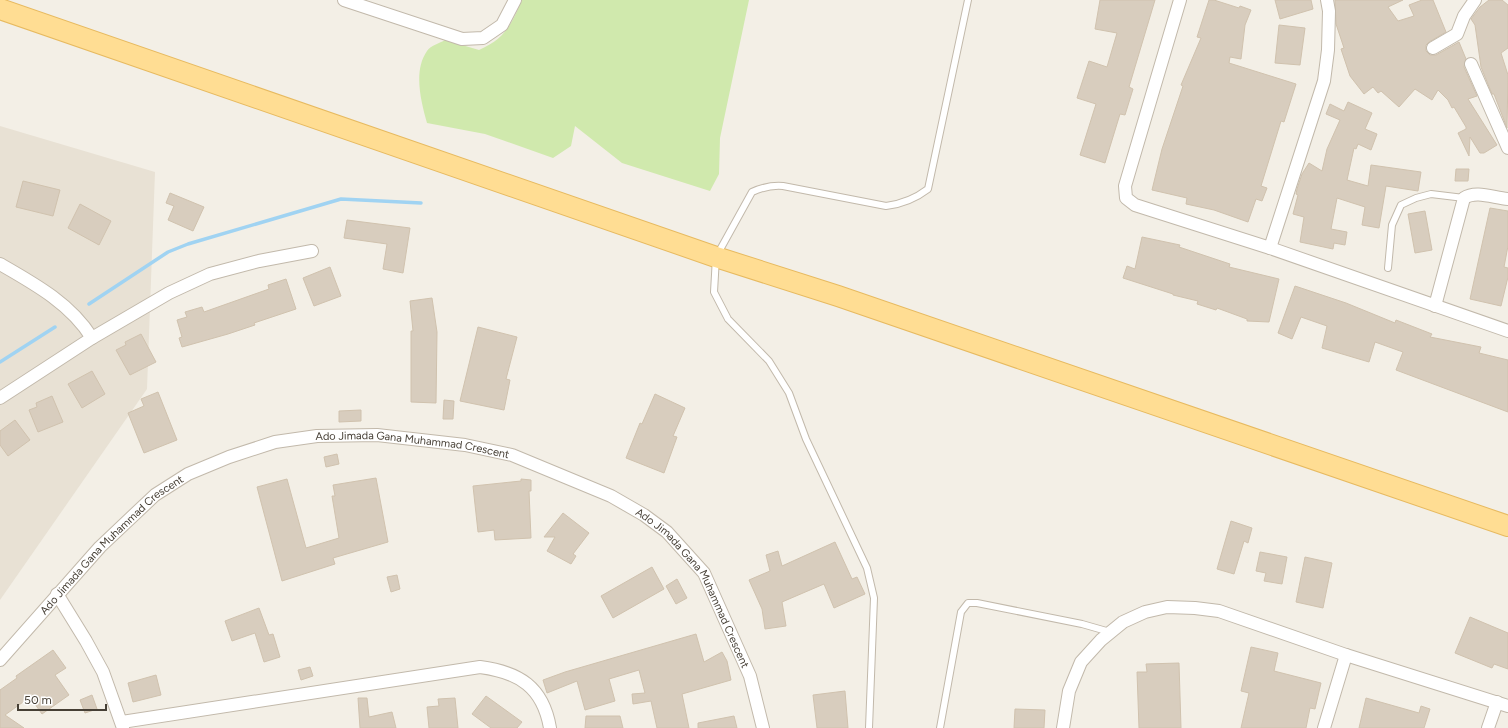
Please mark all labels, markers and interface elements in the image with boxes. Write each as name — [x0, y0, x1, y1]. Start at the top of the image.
street label: Ado Jimada Gana Muhammad Crescent — [315, 428, 511, 461]
street label: Ado Jimada Gana Muhammad Crescent — [37, 472, 186, 617]
street label: Ado Jimada Gana Muhammad Crescent — [633, 505, 752, 670]
scale bar — [18, 686, 106, 712]
text: 50 m — [24, 693, 52, 707]

